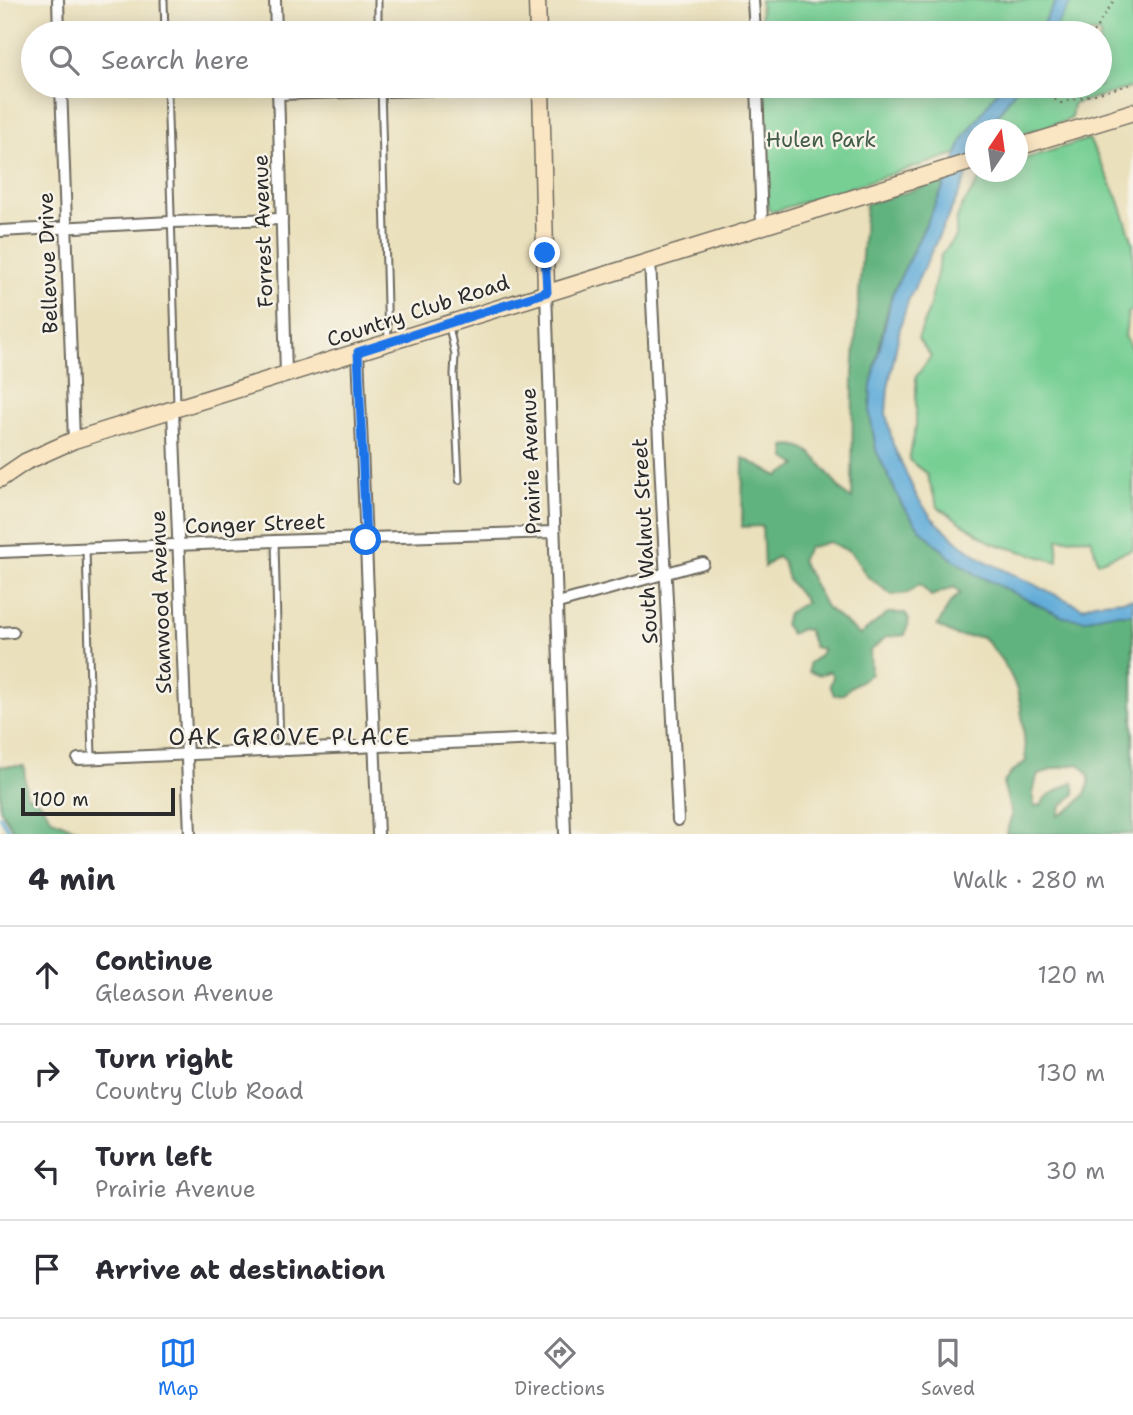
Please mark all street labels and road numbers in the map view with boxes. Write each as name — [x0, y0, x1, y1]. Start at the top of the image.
street label: Forrest Avenue — [246, 154, 280, 308]
street label: Bellevue Drive — [32, 192, 64, 334]
street label: Country Club Road — [323, 268, 513, 354]
street label: Prairie Avenue — [514, 387, 548, 535]
street label: South Walnut Street — [626, 437, 664, 645]
street label: Conger Street — [184, 508, 326, 540]
street label: Stanwood Avenue — [144, 510, 178, 694]

